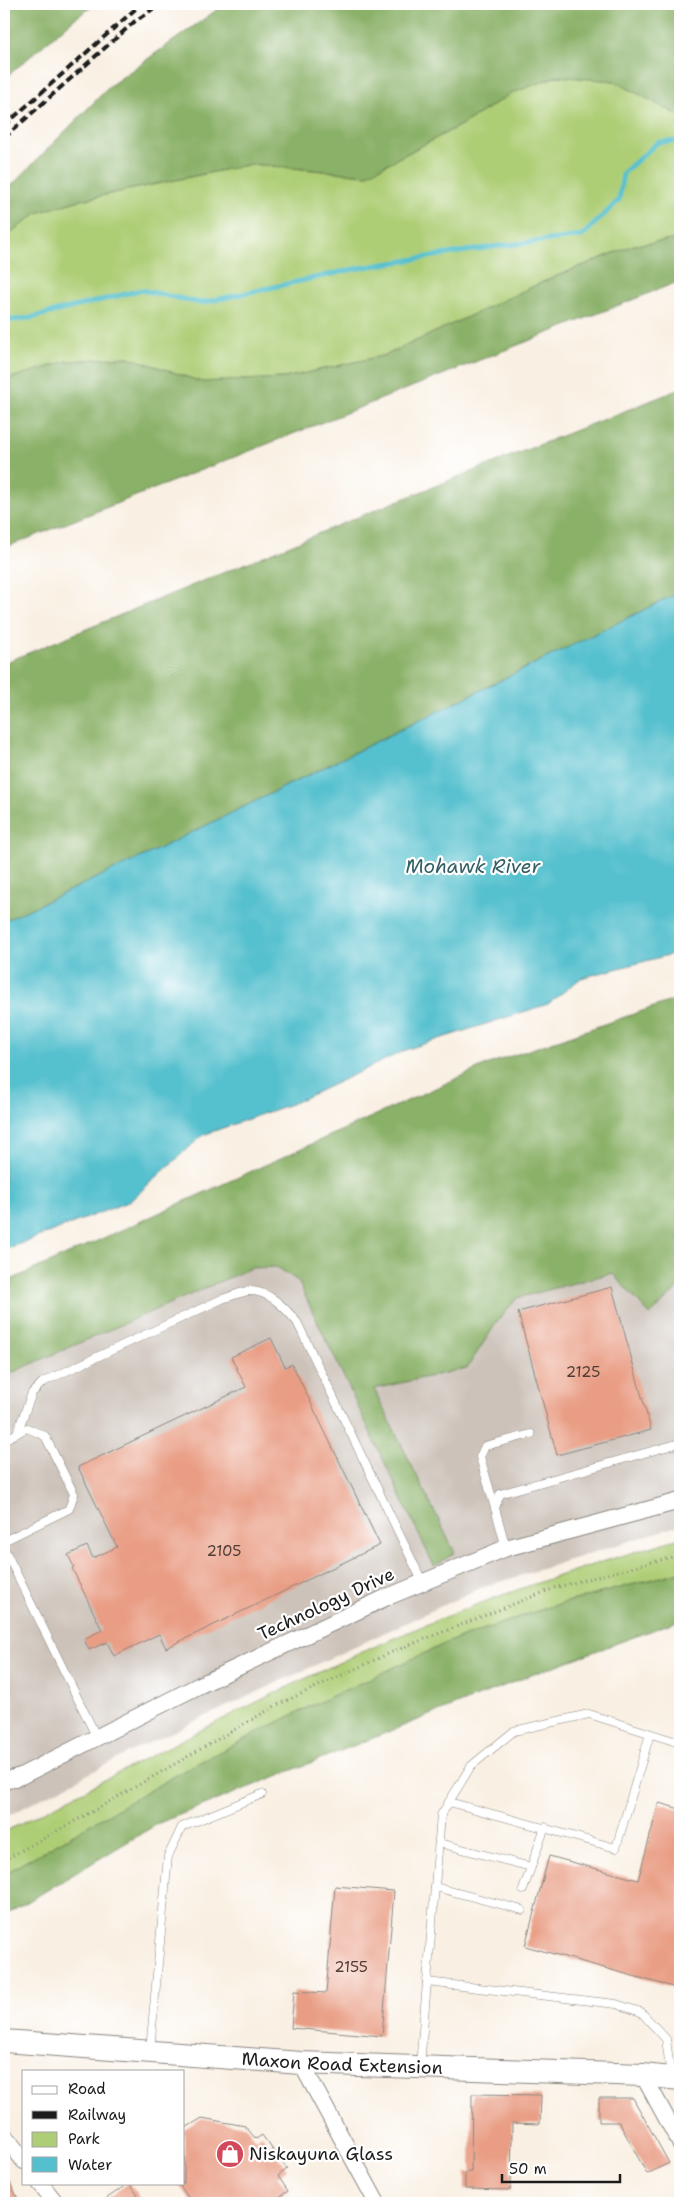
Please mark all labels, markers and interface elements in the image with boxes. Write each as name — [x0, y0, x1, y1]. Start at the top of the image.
water label: Mohawk River — [406, 854, 541, 879]
house number: 2125 — [566, 1362, 600, 1382]
house number: 2105 — [206, 1541, 242, 1561]
street label: Technology Drive — [254, 1562, 398, 1646]
house number: 2155 — [334, 1957, 368, 1977]
street label: Maxon Road Extension — [241, 2047, 443, 2080]
legend — [22, 2070, 185, 2184]
text: Road — [68, 2079, 106, 2099]
text: Railway — [68, 2105, 126, 2125]
text: Park — [68, 2129, 100, 2149]
shop icon: Niskayuna Glass — [215, 2139, 245, 2169]
place label: Niskayuna Glass — [249, 2142, 393, 2166]
scale bar — [502, 2152, 619, 2184]
text: Water — [68, 2155, 112, 2175]
text: 50 m — [509, 2159, 547, 2179]

